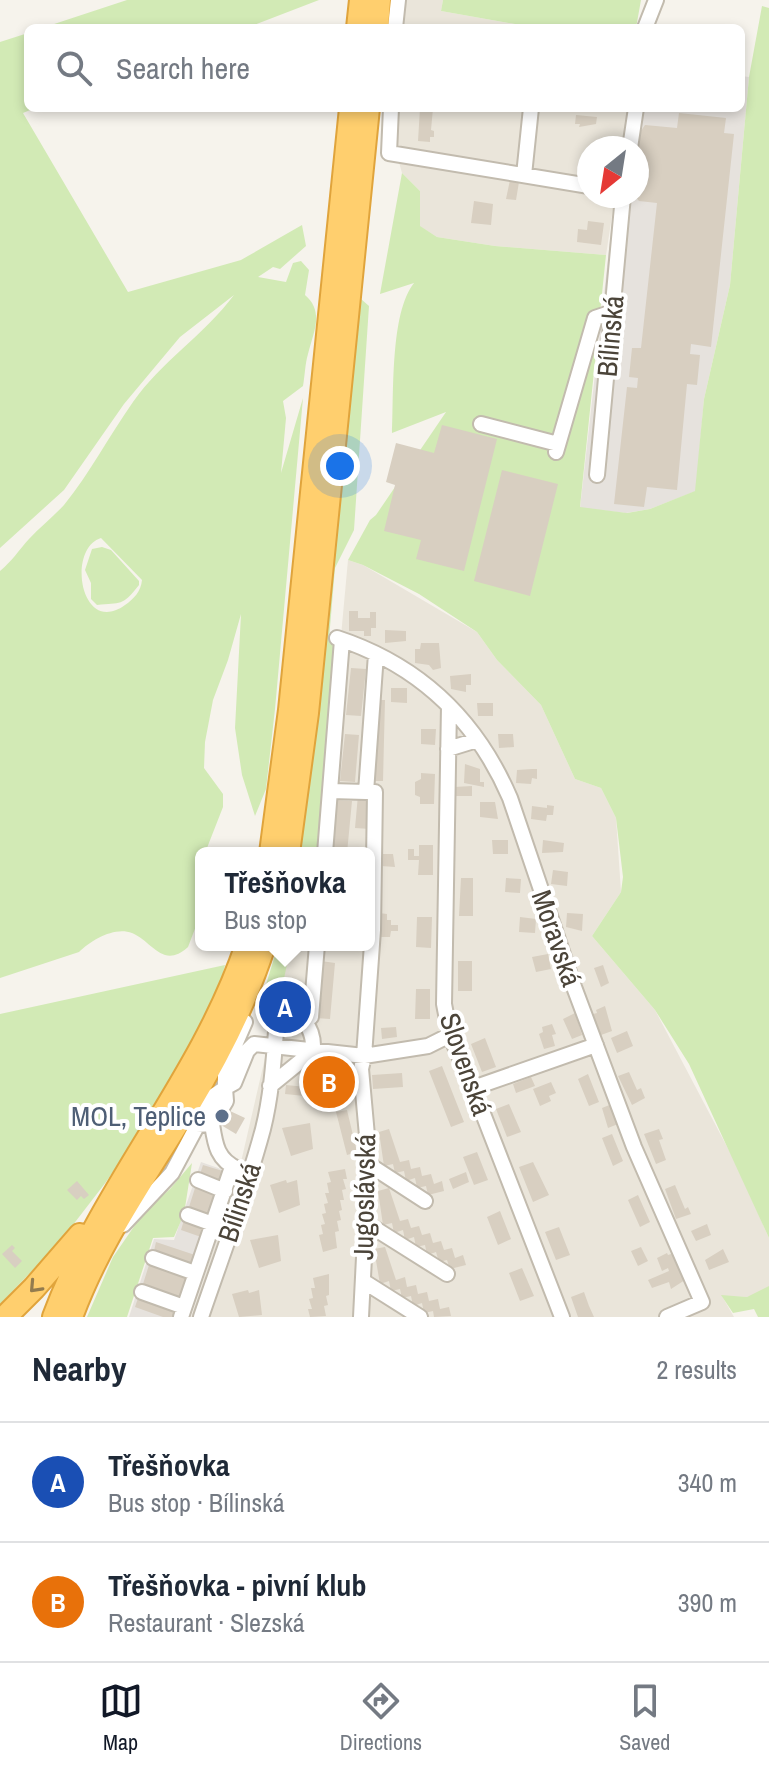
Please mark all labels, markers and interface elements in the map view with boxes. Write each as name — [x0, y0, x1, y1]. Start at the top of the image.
search box — [24, 24, 745, 112]
icon: search — [52, 46, 96, 90]
text: Search here — [116, 48, 250, 88]
north arrow — [577, 136, 649, 208]
street label: Bílinská — [588, 293, 633, 378]
your location — [320, 446, 360, 486]
popup — [195, 847, 375, 951]
text: Třešňovka — [224, 862, 346, 902]
street label: Moravská — [523, 885, 591, 991]
text: Bus stop — [224, 902, 307, 937]
pin: A — [259, 977, 311, 1037]
street label: Slovenská — [431, 1008, 501, 1120]
pin: B — [303, 1052, 355, 1112]
place label: MOL, Teplice — [71, 1097, 206, 1135]
marker: MOL, Teplice — [213, 1107, 231, 1125]
street label: Jugoslávská — [344, 1133, 384, 1260]
street label: Bílinská — [208, 1157, 270, 1247]
one-way arrow — [29, 1278, 44, 1292]
text: Nearby — [32, 1346, 127, 1392]
text: 2 results — [656, 1352, 737, 1387]
text: Třešňovka — [108, 1445, 230, 1485]
text: A — [50, 1465, 66, 1500]
text: 340 m — [678, 1465, 737, 1500]
text: Bus stop · Bílinská — [108, 1485, 285, 1520]
text: Třešňovka - pivní klub — [108, 1565, 366, 1605]
text: B — [50, 1585, 66, 1620]
text: 390 m — [678, 1585, 737, 1620]
text: Restaurant · Slezská — [108, 1605, 305, 1640]
tab: Map — [99, 1679, 143, 1757]
tab: Directions — [340, 1679, 422, 1757]
tab: Saved — [619, 1679, 670, 1757]

